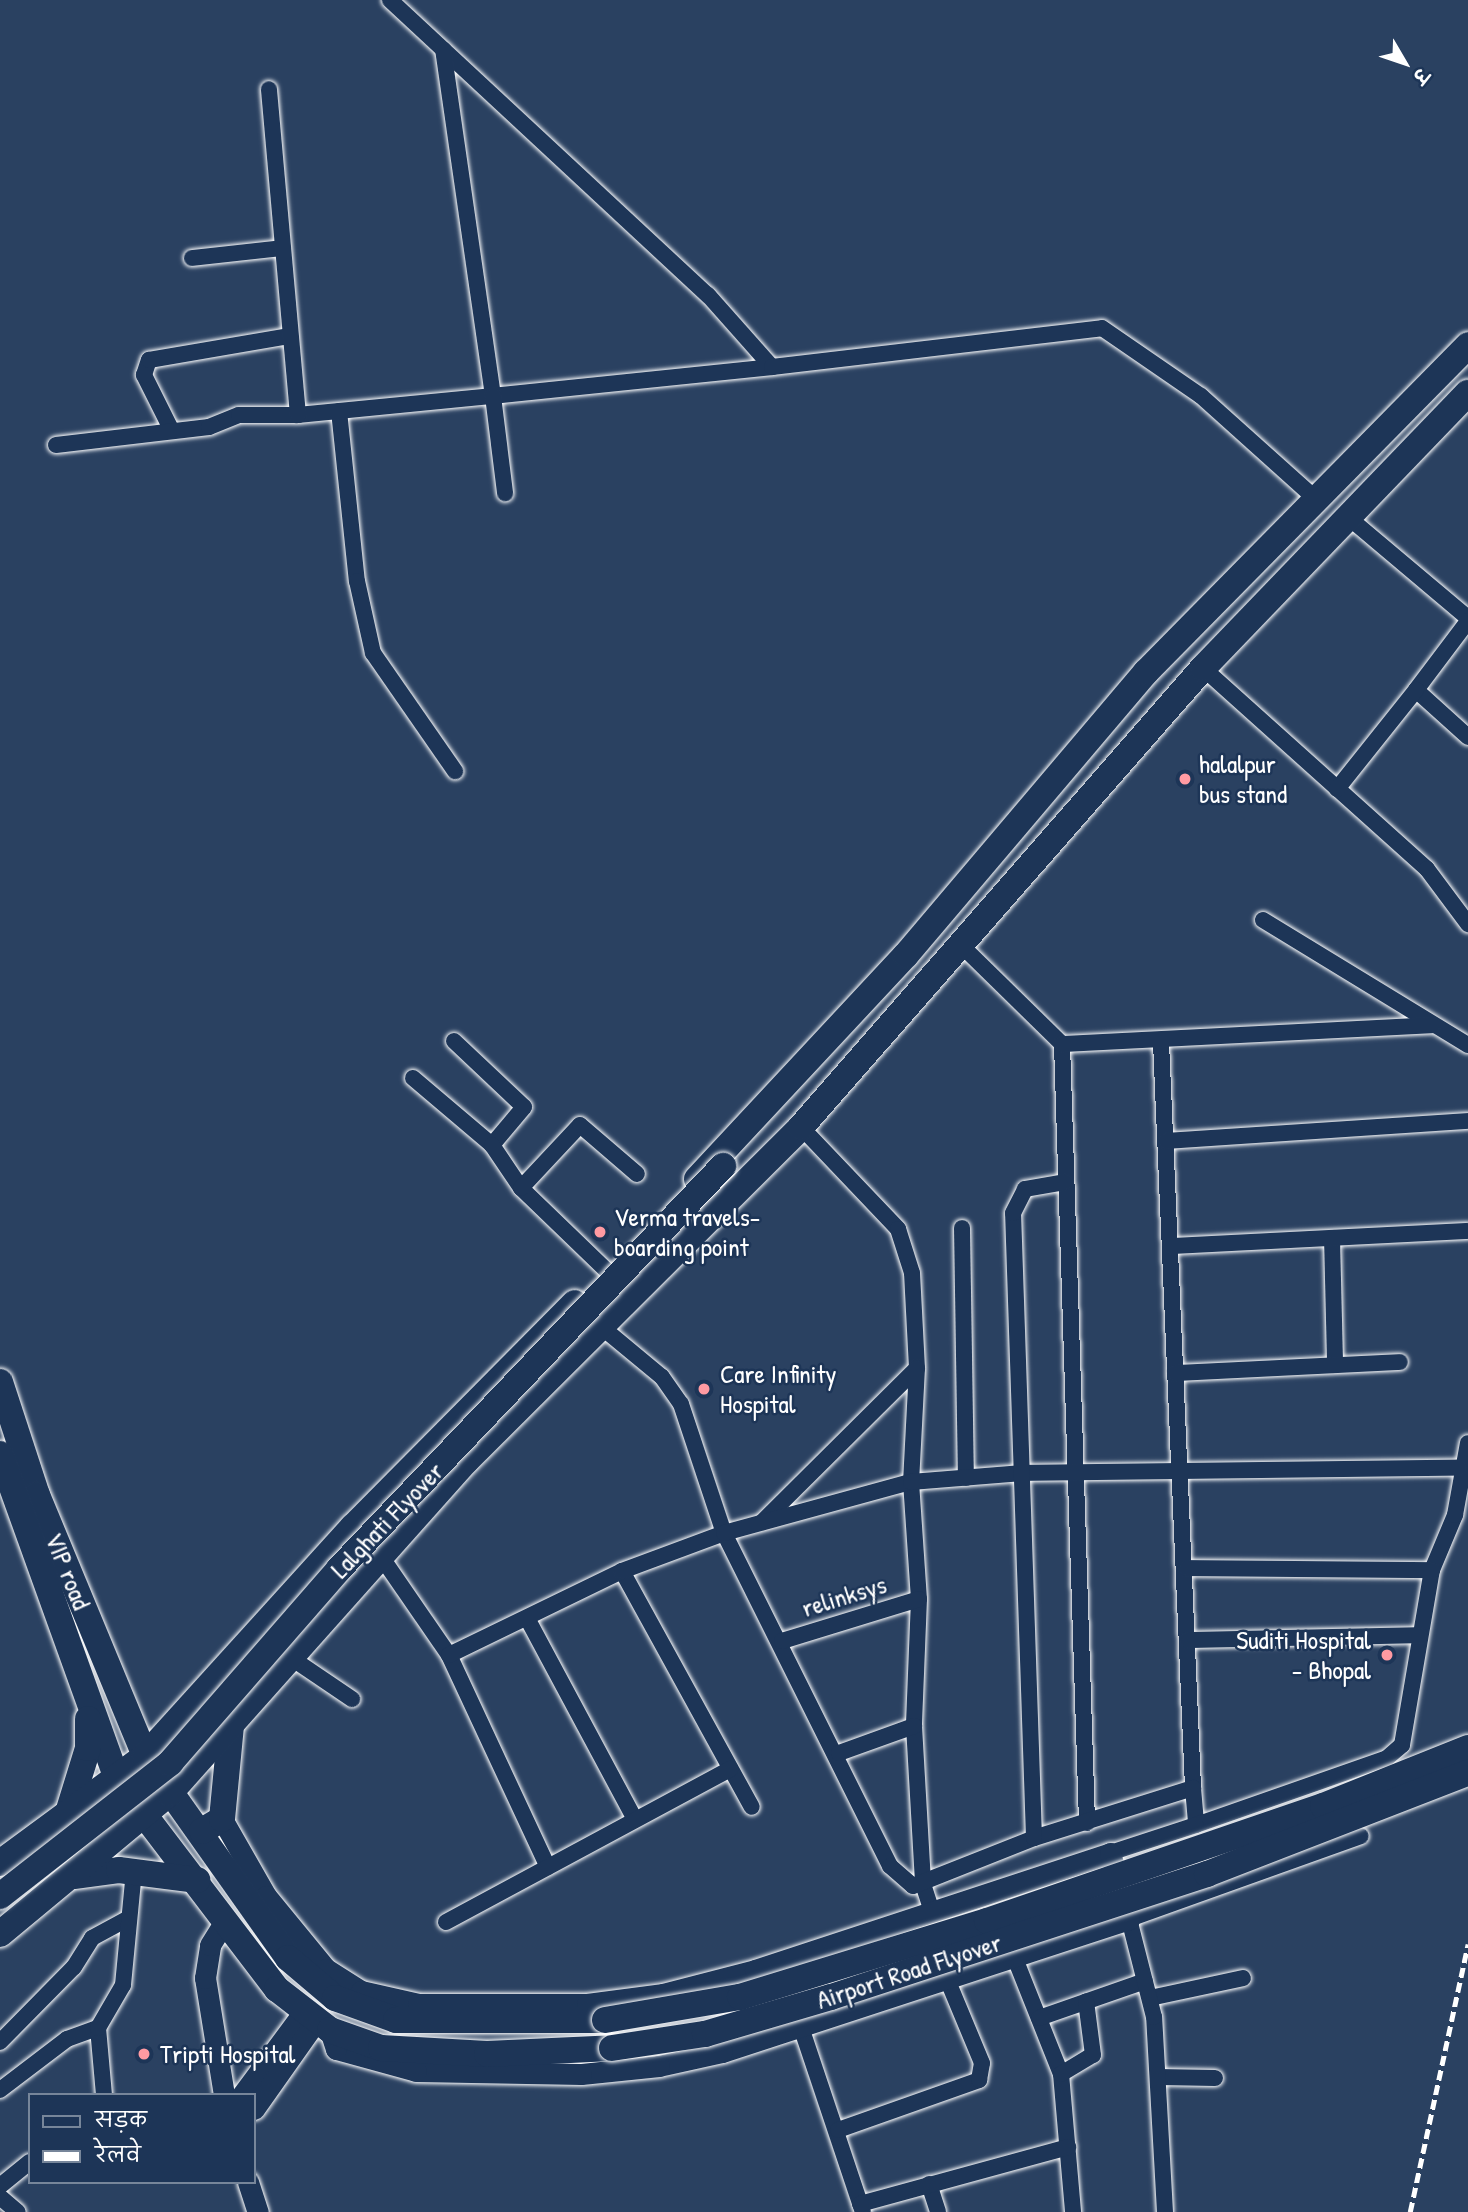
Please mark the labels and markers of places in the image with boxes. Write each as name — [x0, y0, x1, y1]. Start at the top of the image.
place label: halalpur bus stand — [1199, 748, 1287, 810]
marker: halalpur bus stand — [1177, 771, 1193, 787]
place label: Verma travels- boarding point — [614, 1201, 760, 1262]
marker: Verma travels- boarding point — [592, 1224, 608, 1240]
place label: Care Infinity Hospital — [720, 1358, 837, 1420]
marker: Care Infinity Hospital — [694, 1379, 714, 1399]
place label: Suditi Hospital - Bhopal — [1236, 1624, 1371, 1686]
marker: Suditi Hospital - Bhopal — [1377, 1645, 1397, 1665]
place label: Tripti Hospital — [160, 2038, 296, 2070]
marker: Tripti Hospital — [134, 2044, 154, 2064]

